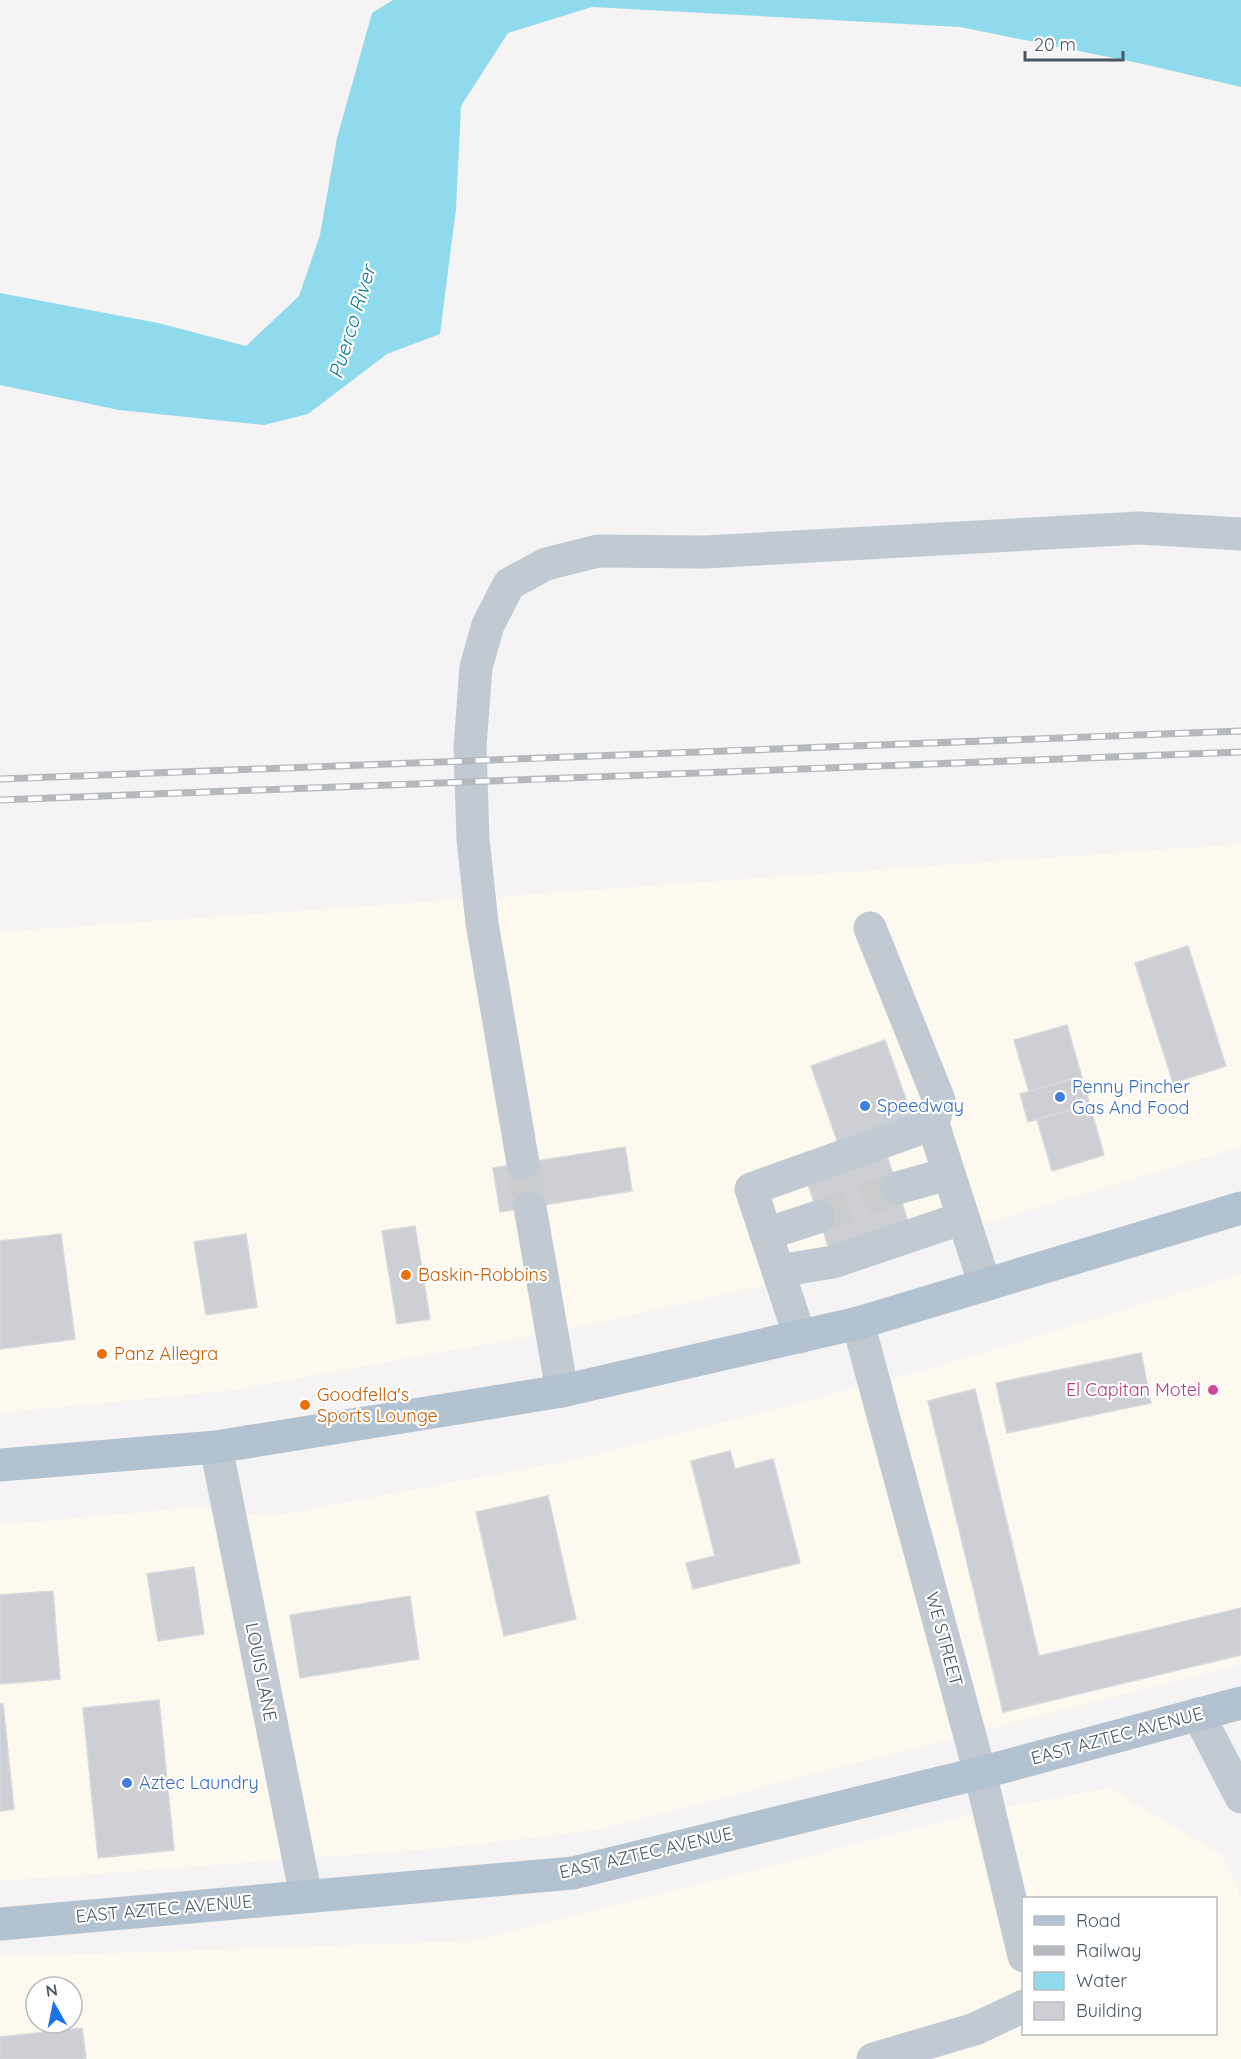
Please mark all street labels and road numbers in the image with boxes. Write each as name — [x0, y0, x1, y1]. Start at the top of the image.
street label: WE STREET — [921, 1589, 968, 1689]
street label: LOUIS LANE — [241, 1621, 282, 1723]
street label: EAST AZTEC AVENUE — [1028, 1701, 1205, 1770]
street label: EAST AZTEC AVENUE — [557, 1821, 735, 1884]
street label: EAST AZTEC AVENUE — [75, 1889, 253, 1928]

